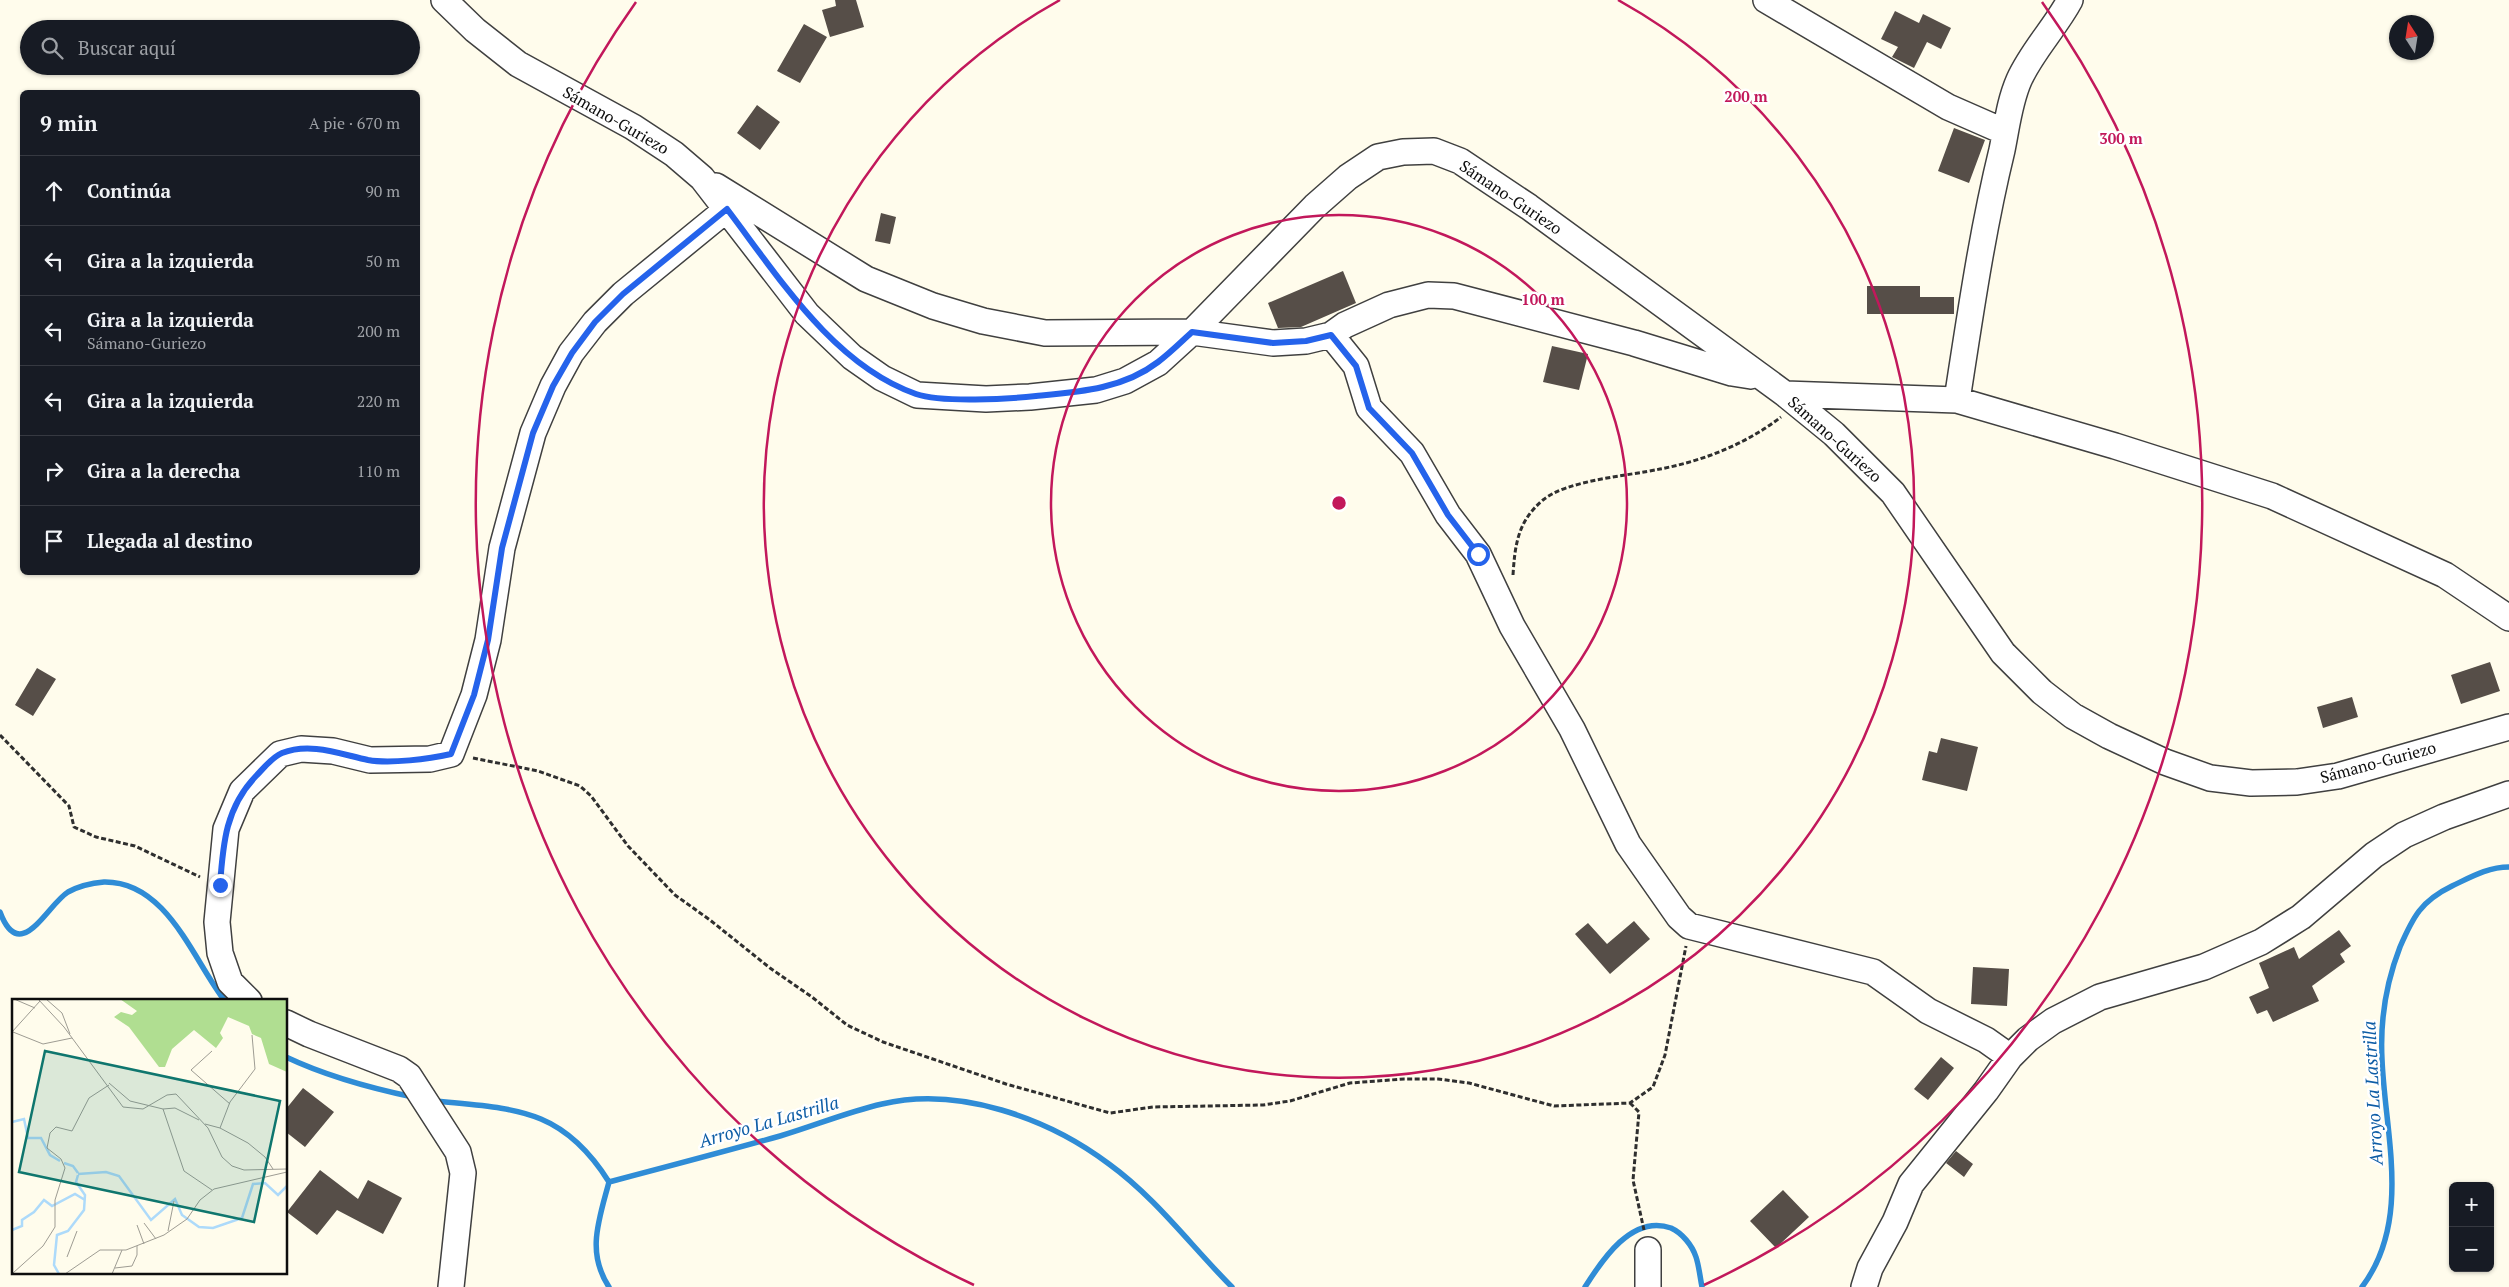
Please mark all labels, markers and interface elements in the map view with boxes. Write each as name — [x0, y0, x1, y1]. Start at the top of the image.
north arrow — [2389, 15, 2434, 60]
search box — [20, 20, 420, 75]
icon: search — [38, 34, 66, 62]
text: Buscar aquí — [78, 35, 176, 60]
street label: Sámano-Guriezo — [559, 81, 673, 159]
text: 200 m — [1724, 86, 1768, 106]
text: 9 min — [40, 109, 97, 137]
text: A pie · 670 m — [309, 112, 400, 134]
text: 300 m — [2099, 128, 2143, 148]
street label: Sámano-Guriezo — [1455, 155, 1567, 240]
icon: ahead — [40, 177, 68, 205]
text: Continúa — [87, 178, 171, 203]
text: 90 m — [365, 180, 400, 202]
icon: left — [40, 247, 68, 275]
text: Gira a la izquierda — [87, 248, 254, 273]
text: 50 m — [365, 250, 400, 272]
text: 100 m — [1521, 289, 1565, 309]
text: Gira a la izquierda — [87, 307, 254, 332]
icon: left — [40, 317, 68, 345]
text: 200 m — [357, 320, 400, 342]
text: Sámano-Guriezo — [87, 332, 206, 354]
icon: left — [40, 387, 68, 415]
text: Gira a la izquierda — [87, 388, 254, 413]
text: 220 m — [357, 390, 400, 412]
street label: Sámano-Guriezo — [1783, 391, 1887, 487]
icon: right — [40, 457, 68, 485]
text: Gira a la derecha — [87, 458, 240, 483]
text: 110 m — [357, 460, 400, 482]
centre of rings — [1330, 494, 1348, 512]
icon: arrive — [40, 527, 68, 555]
text: Llegada al destino — [87, 528, 253, 553]
route start — [1467, 543, 1490, 566]
street label: Sámano-Guriezo — [2318, 736, 2439, 788]
route end — [209, 874, 232, 897]
inset map — [12, 999, 288, 1274]
water label: Arroyo La Lastrilla — [2356, 1020, 2388, 1167]
water label: Arroyo La Lastrilla — [695, 1090, 841, 1153]
map controls — [2449, 1182, 2494, 1272]
button: + — [2449, 1182, 2494, 1227]
button: − — [2449, 1227, 2494, 1272]

